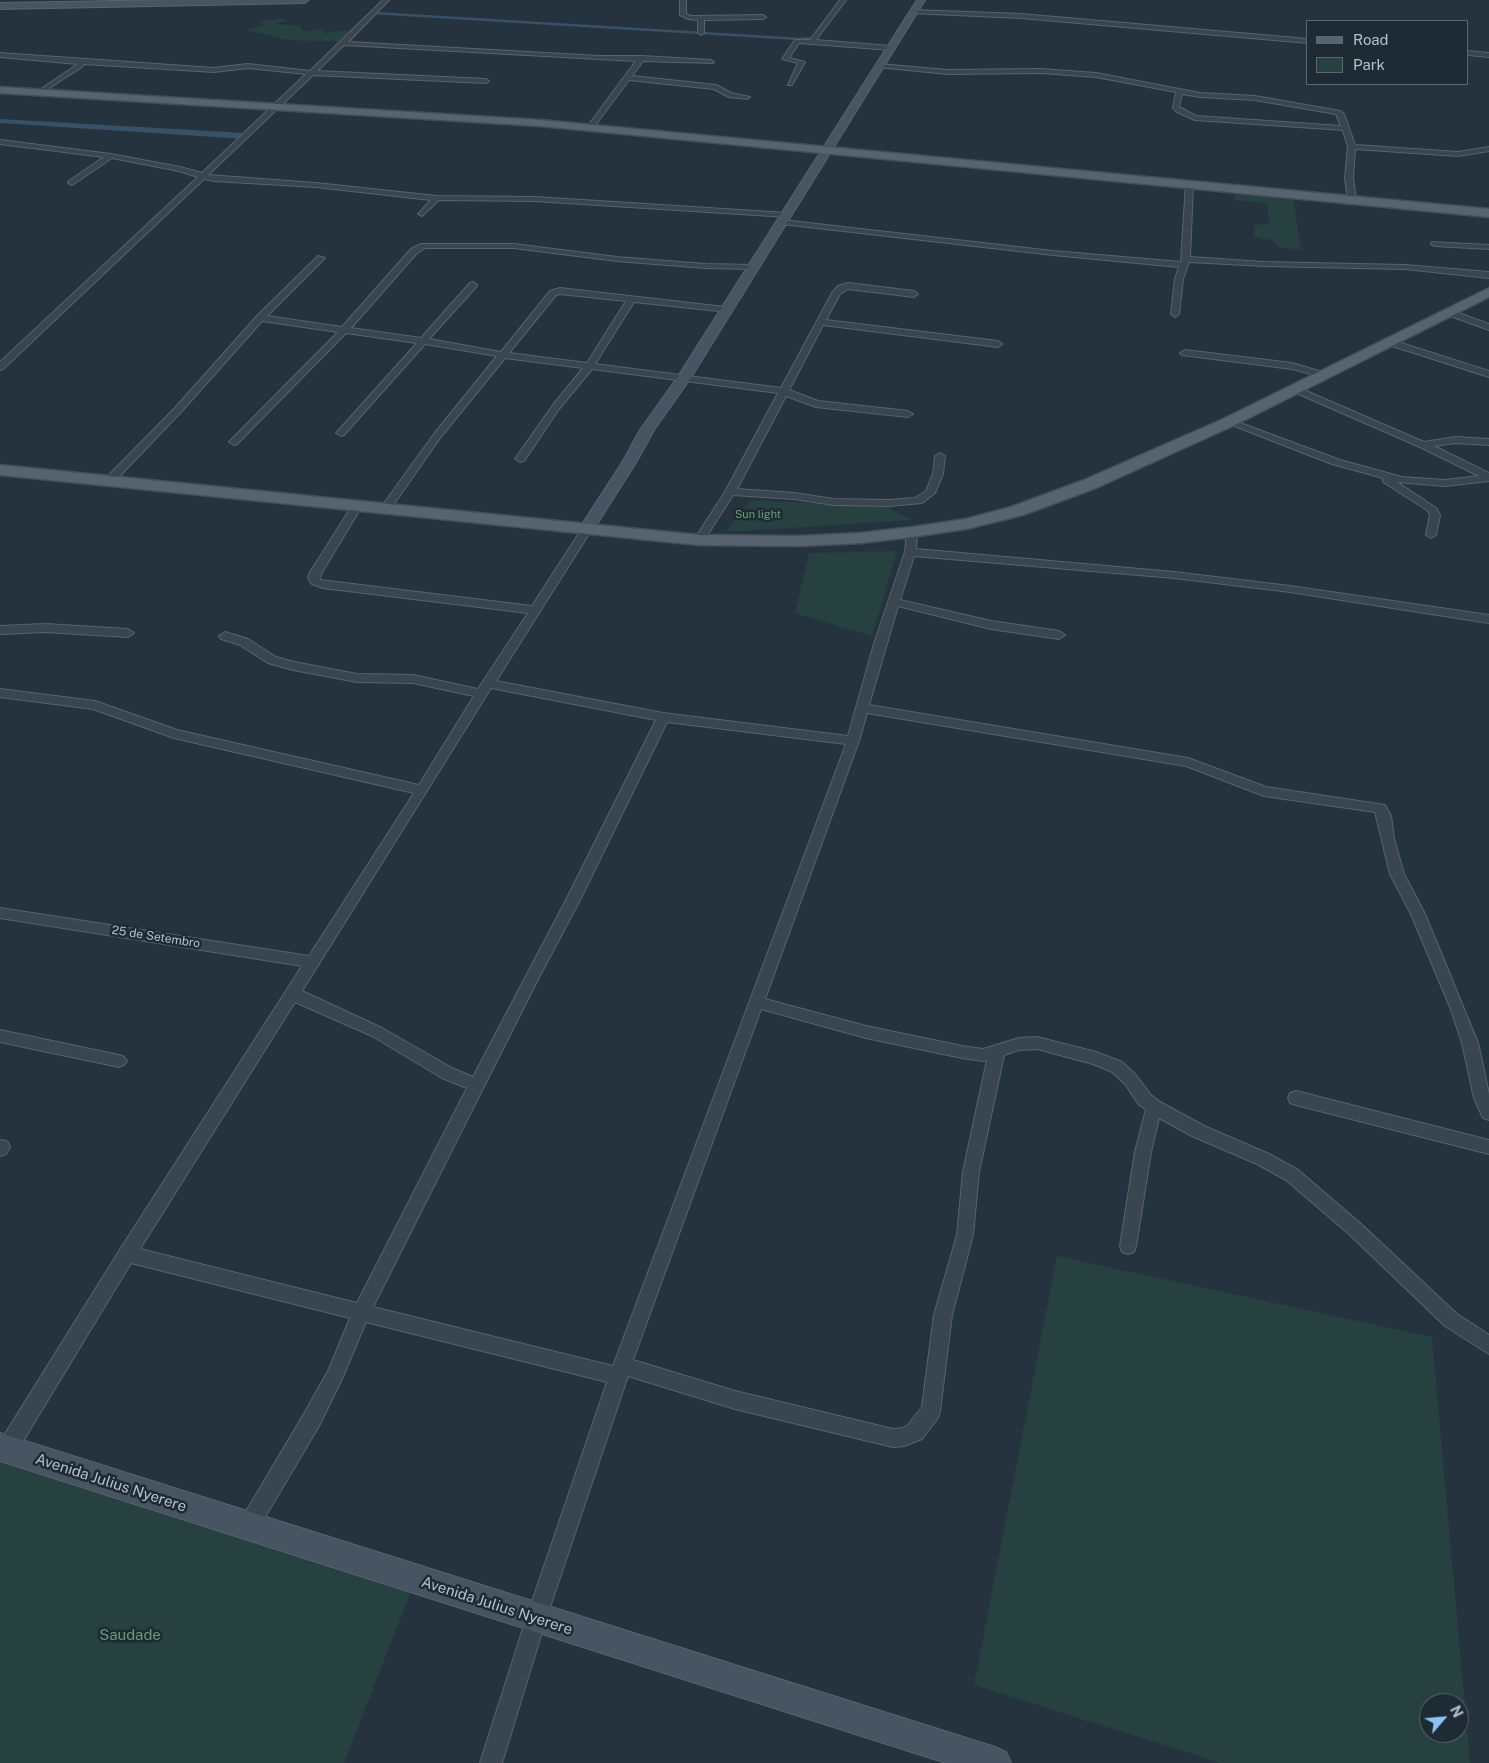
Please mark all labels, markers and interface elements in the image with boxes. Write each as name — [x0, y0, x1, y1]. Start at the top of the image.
legend — [1306, 20, 1469, 85]
text: Road — [1353, 31, 1389, 48]
text: Park — [1353, 56, 1385, 73]
park label: Sun light — [735, 508, 781, 522]
street label: 25 de Setembro — [111, 923, 201, 951]
street label: Avenida Julius Nyerere — [33, 1450, 189, 1516]
street label: Avenida Julius Nyerere — [419, 1573, 575, 1639]
park label: Saudade — [99, 1626, 161, 1644]
north arrow — [1419, 1693, 1469, 1743]
text: N — [1447, 1703, 1466, 1720]

